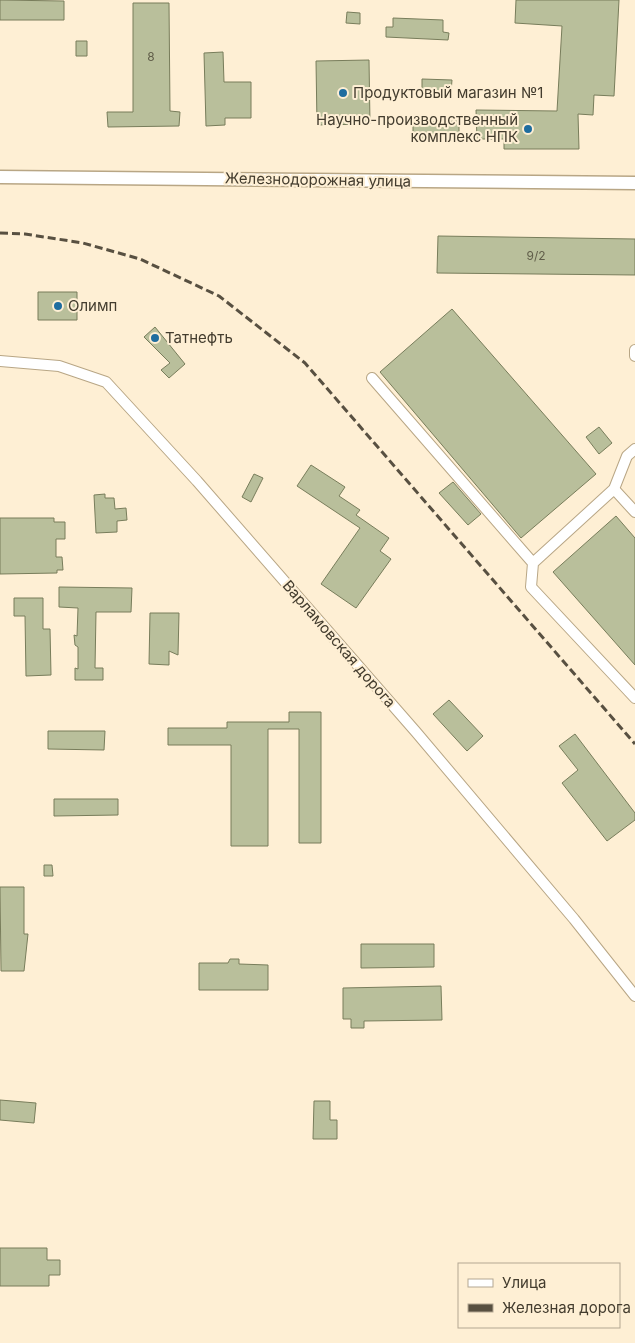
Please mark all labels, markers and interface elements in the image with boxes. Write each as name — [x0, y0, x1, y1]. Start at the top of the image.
house number: 8 — [147, 49, 155, 64]
place label: Продуктовый магазин №1 — [353, 83, 543, 102]
marker: Продуктовый магазин №1 — [337, 87, 349, 99]
place label: Научно-производственный комплекс НПК — [316, 110, 518, 146]
marker: Научно-производственный комплекс НПК — [522, 123, 534, 135]
street label: Железнодорожная улица — [225, 168, 411, 191]
house number: 9/2 — [526, 248, 546, 263]
place label: Олимп — [68, 296, 117, 315]
marker: Олимп — [52, 300, 64, 312]
place label: Татнефть — [165, 328, 233, 347]
marker: Татнефть — [149, 332, 161, 344]
street label: Варламовская дорога — [279, 576, 400, 711]
legend — [458, 1263, 620, 1328]
text: Улица — [502, 1273, 546, 1292]
text: Железная дорога — [502, 1298, 631, 1317]

